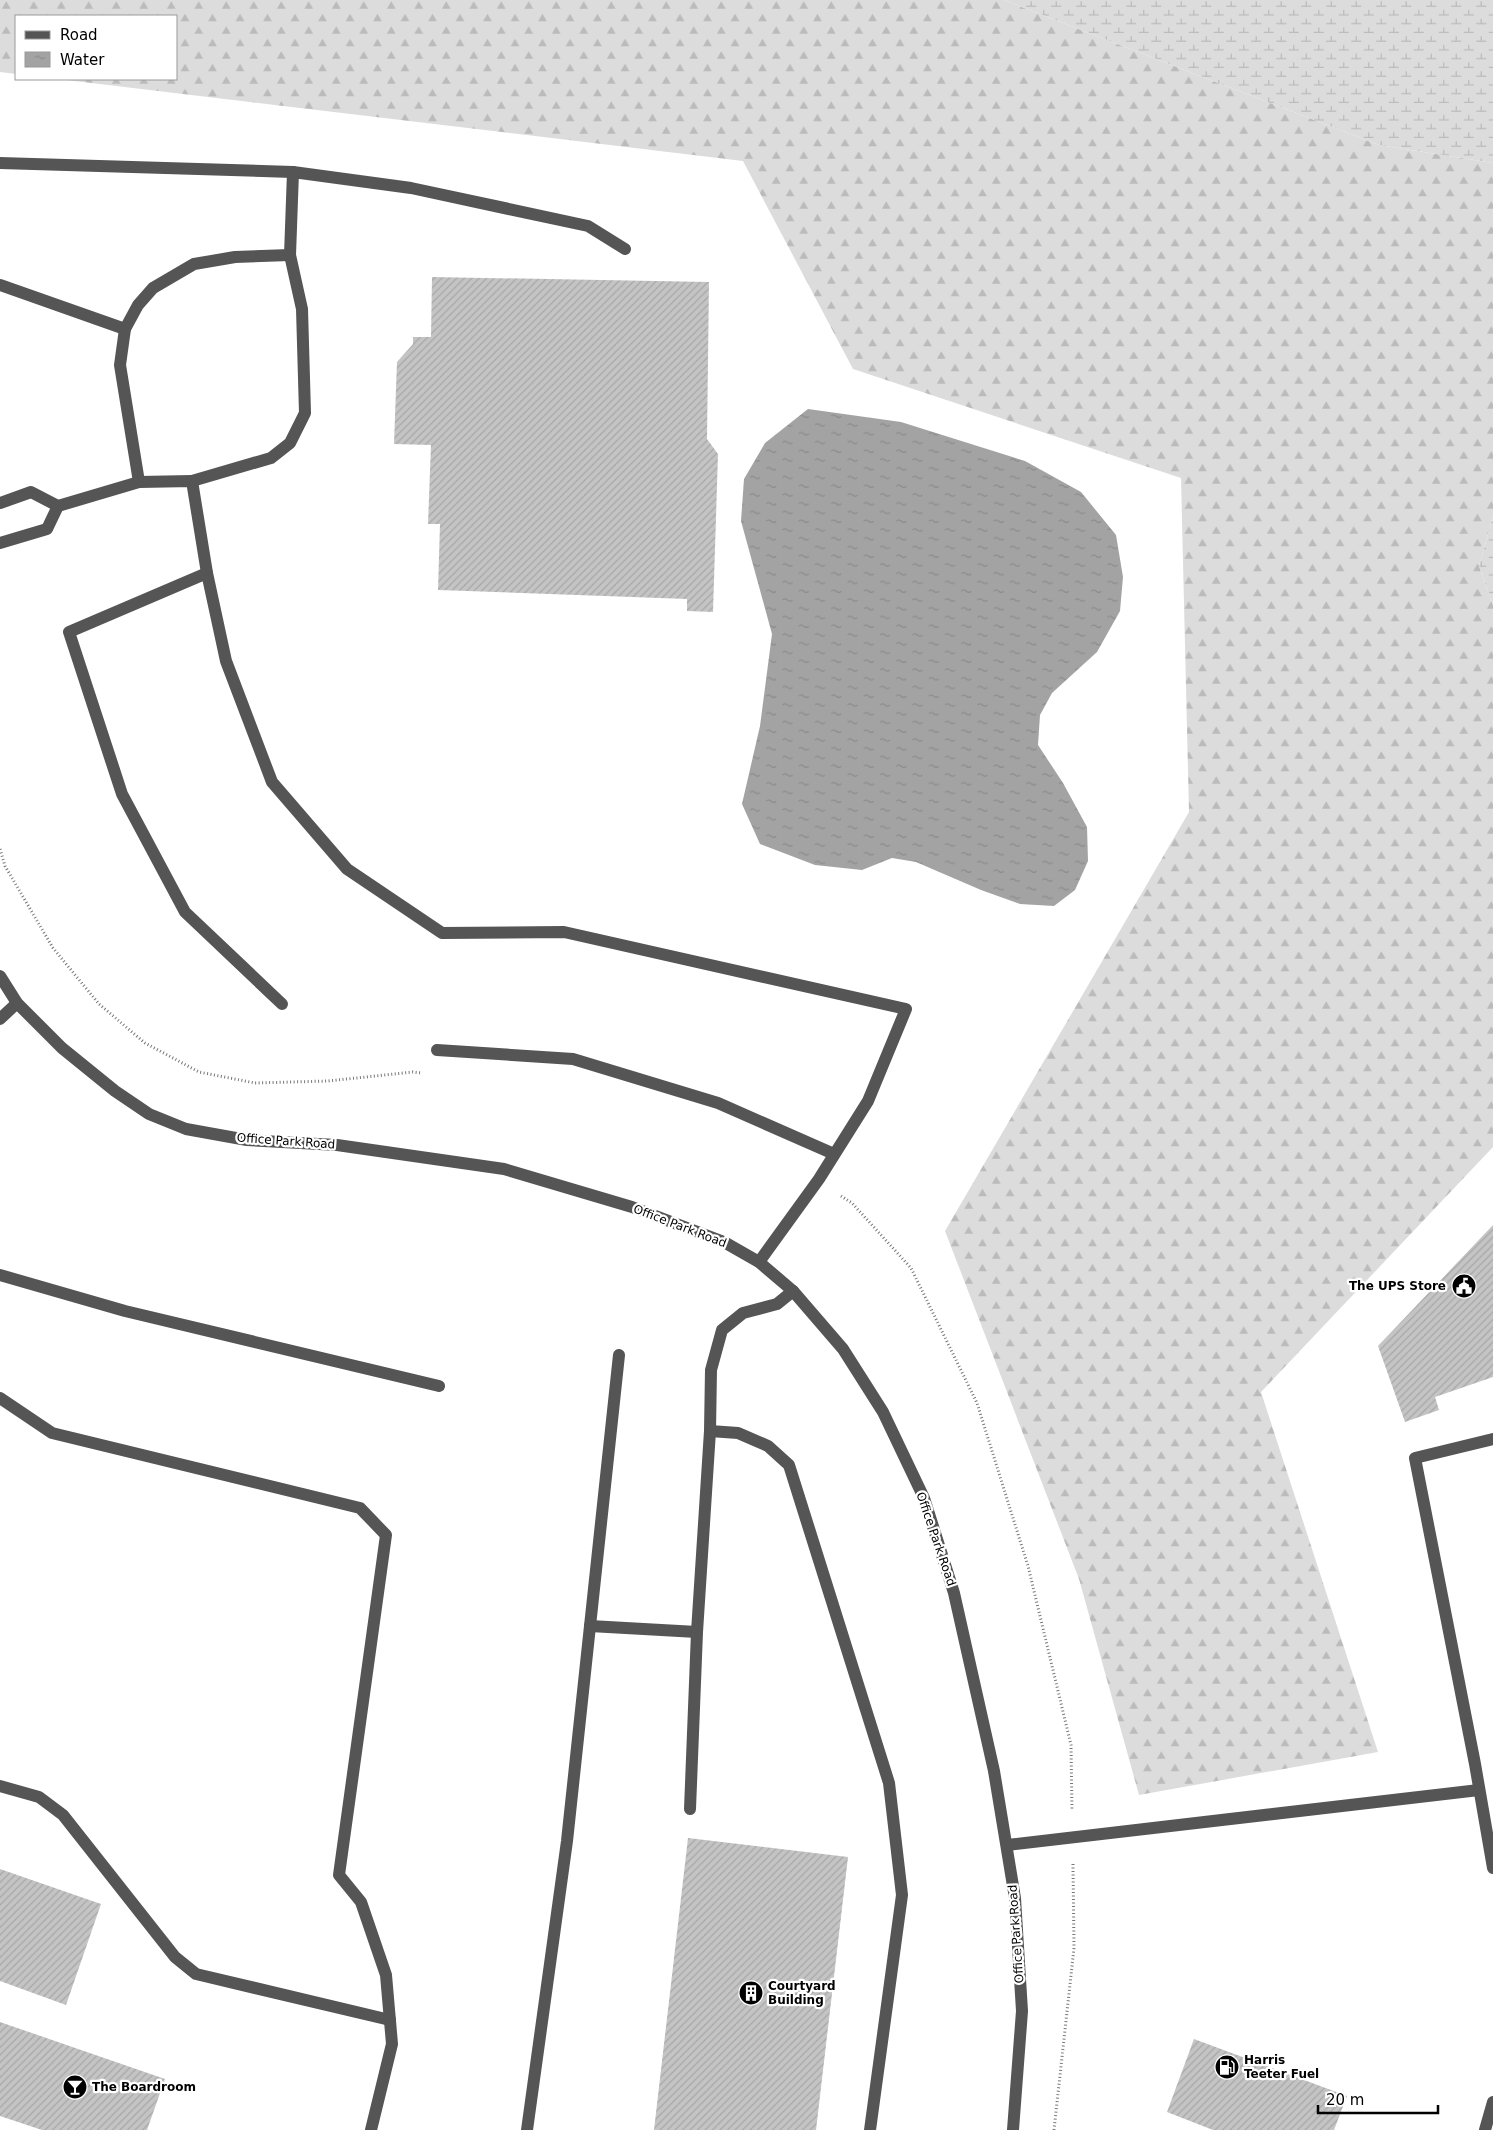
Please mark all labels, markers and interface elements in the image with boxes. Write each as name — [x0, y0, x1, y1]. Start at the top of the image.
legend — [15, 15, 178, 80]
text: Road — [60, 26, 98, 44]
text: Water — [60, 51, 105, 69]
street label: Office Park Road — [236, 1131, 336, 1151]
street label: Office Park Road — [631, 1202, 729, 1250]
public building icon: The UPS Store — [1451, 1273, 1477, 1299]
place label: The UPS Store — [1349, 1279, 1446, 1293]
street label: Office Park Road — [913, 1490, 959, 1588]
street label: Office Park Road — [1006, 1884, 1026, 1984]
place label: Courtyard Building — [768, 1979, 836, 2007]
building icon: Courtyard Building — [738, 1980, 764, 2006]
place label: Harris Teeter Fuel — [1244, 2053, 1319, 2081]
fuel station icon: Harris Teeter Fuel — [1214, 2054, 1240, 2080]
bar icon: The Boardroom — [62, 2074, 88, 2100]
place label: The Boardroom — [92, 2080, 196, 2094]
scale bar — [1318, 2082, 1438, 2114]
text: 20 m — [1326, 2091, 1364, 2109]

